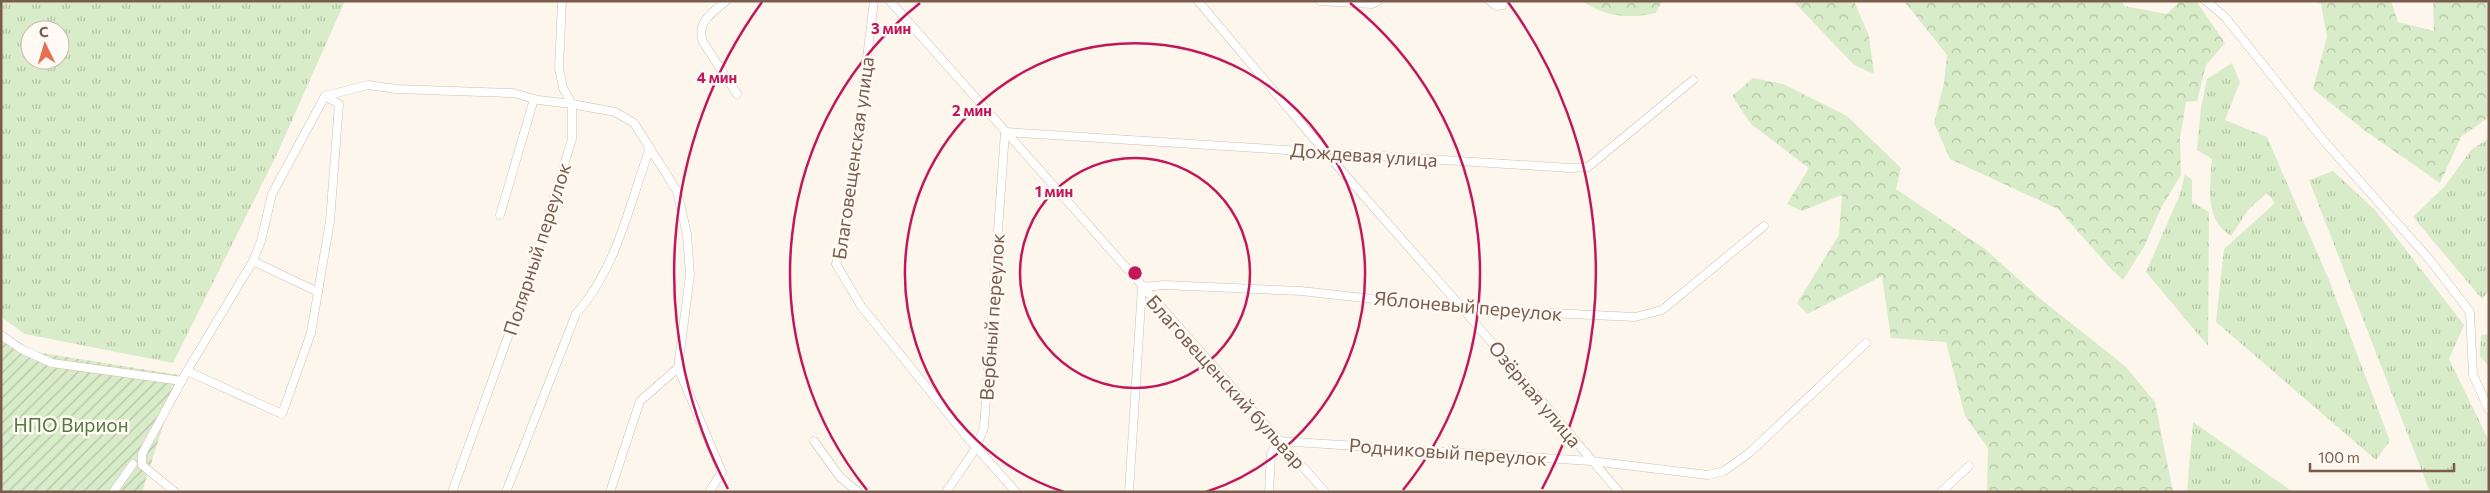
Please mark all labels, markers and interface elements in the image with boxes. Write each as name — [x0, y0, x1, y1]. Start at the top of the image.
text: 3 мин — [871, 19, 911, 37]
north arrow — [20, 20, 70, 70]
text: С — [38, 23, 49, 40]
street label: Благовещенская улица — [827, 55, 878, 261]
text: 4 мин — [697, 68, 737, 86]
text: 2 мин — [952, 101, 992, 119]
street label: Дождевая улица — [1290, 138, 1438, 171]
street label: Полярный переулок — [498, 160, 575, 338]
text: 1 мин — [1035, 182, 1073, 200]
street label: Вербный переулок — [974, 233, 1009, 401]
centre of rings — [1126, 264, 1144, 282]
street label: Яблоневый переулок — [1373, 286, 1563, 325]
street label: Благовещенский бульвар — [1142, 290, 1311, 474]
street label: Озёрная улица — [1484, 336, 1587, 452]
park label: НПО Вирион — [14, 413, 128, 436]
street label: Родниковый переулок — [1348, 433, 1548, 470]
scale bar — [2310, 440, 2454, 472]
text: 100 m — [2318, 448, 2360, 466]

